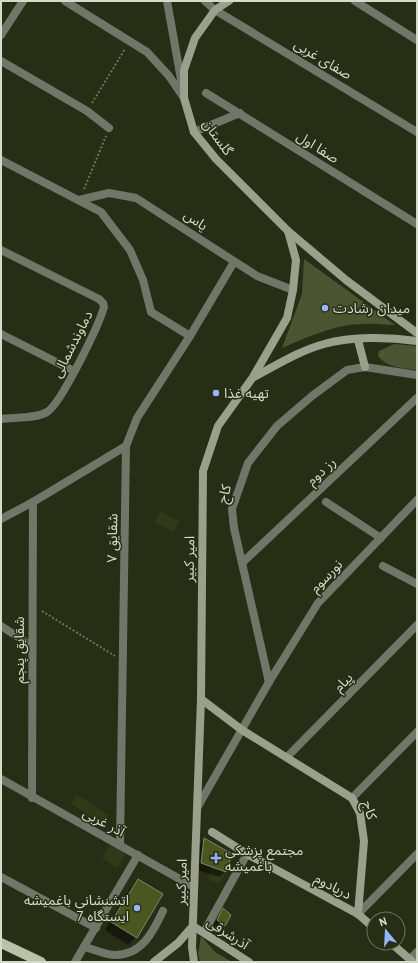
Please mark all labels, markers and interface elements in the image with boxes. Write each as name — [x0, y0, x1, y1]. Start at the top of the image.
street label: صفای غربی — [291, 35, 355, 83]
street label: گلستان — [199, 115, 237, 159]
street label: صفا اول — [293, 127, 343, 167]
street label: یاس — [181, 205, 211, 235]
place label: میدان رشادت — [333, 299, 410, 317]
marker: میدان رشادت — [320, 303, 330, 313]
street label: دماوندشمالی — [47, 307, 97, 380]
place label: تهیه غذا — [224, 384, 269, 402]
marker: تهیه غذا — [211, 388, 221, 398]
street label: رز دوم — [303, 453, 341, 491]
street label: کاج — [213, 482, 237, 506]
street label: شقایق ۷ — [103, 513, 122, 563]
street label: امیر کبیر — [180, 536, 198, 583]
street label: نورسوم — [306, 555, 348, 598]
street label: شقایق پنجم — [10, 616, 30, 684]
street label: پیام — [329, 668, 358, 697]
street label: کاج — [357, 798, 382, 823]
street label: آذر غربی — [80, 803, 129, 841]
place label: مجتمع پزشکی باغمیشه — [225, 841, 303, 875]
marker: مجتمع پزشکی باغمیشه — [210, 852, 222, 864]
street label: امیر کبیر — [171, 858, 191, 907]
street label: دریادوم — [310, 869, 355, 905]
place label: اتشنشانی باغمیشه ایستگاه 7 — [24, 891, 129, 925]
marker: اتشنشانی باغمیشه ایستگاه 7 — [132, 903, 142, 913]
north arrow — [366, 911, 406, 951]
street label: آذرشرقی — [203, 913, 254, 954]
text: N — [377, 914, 389, 929]

